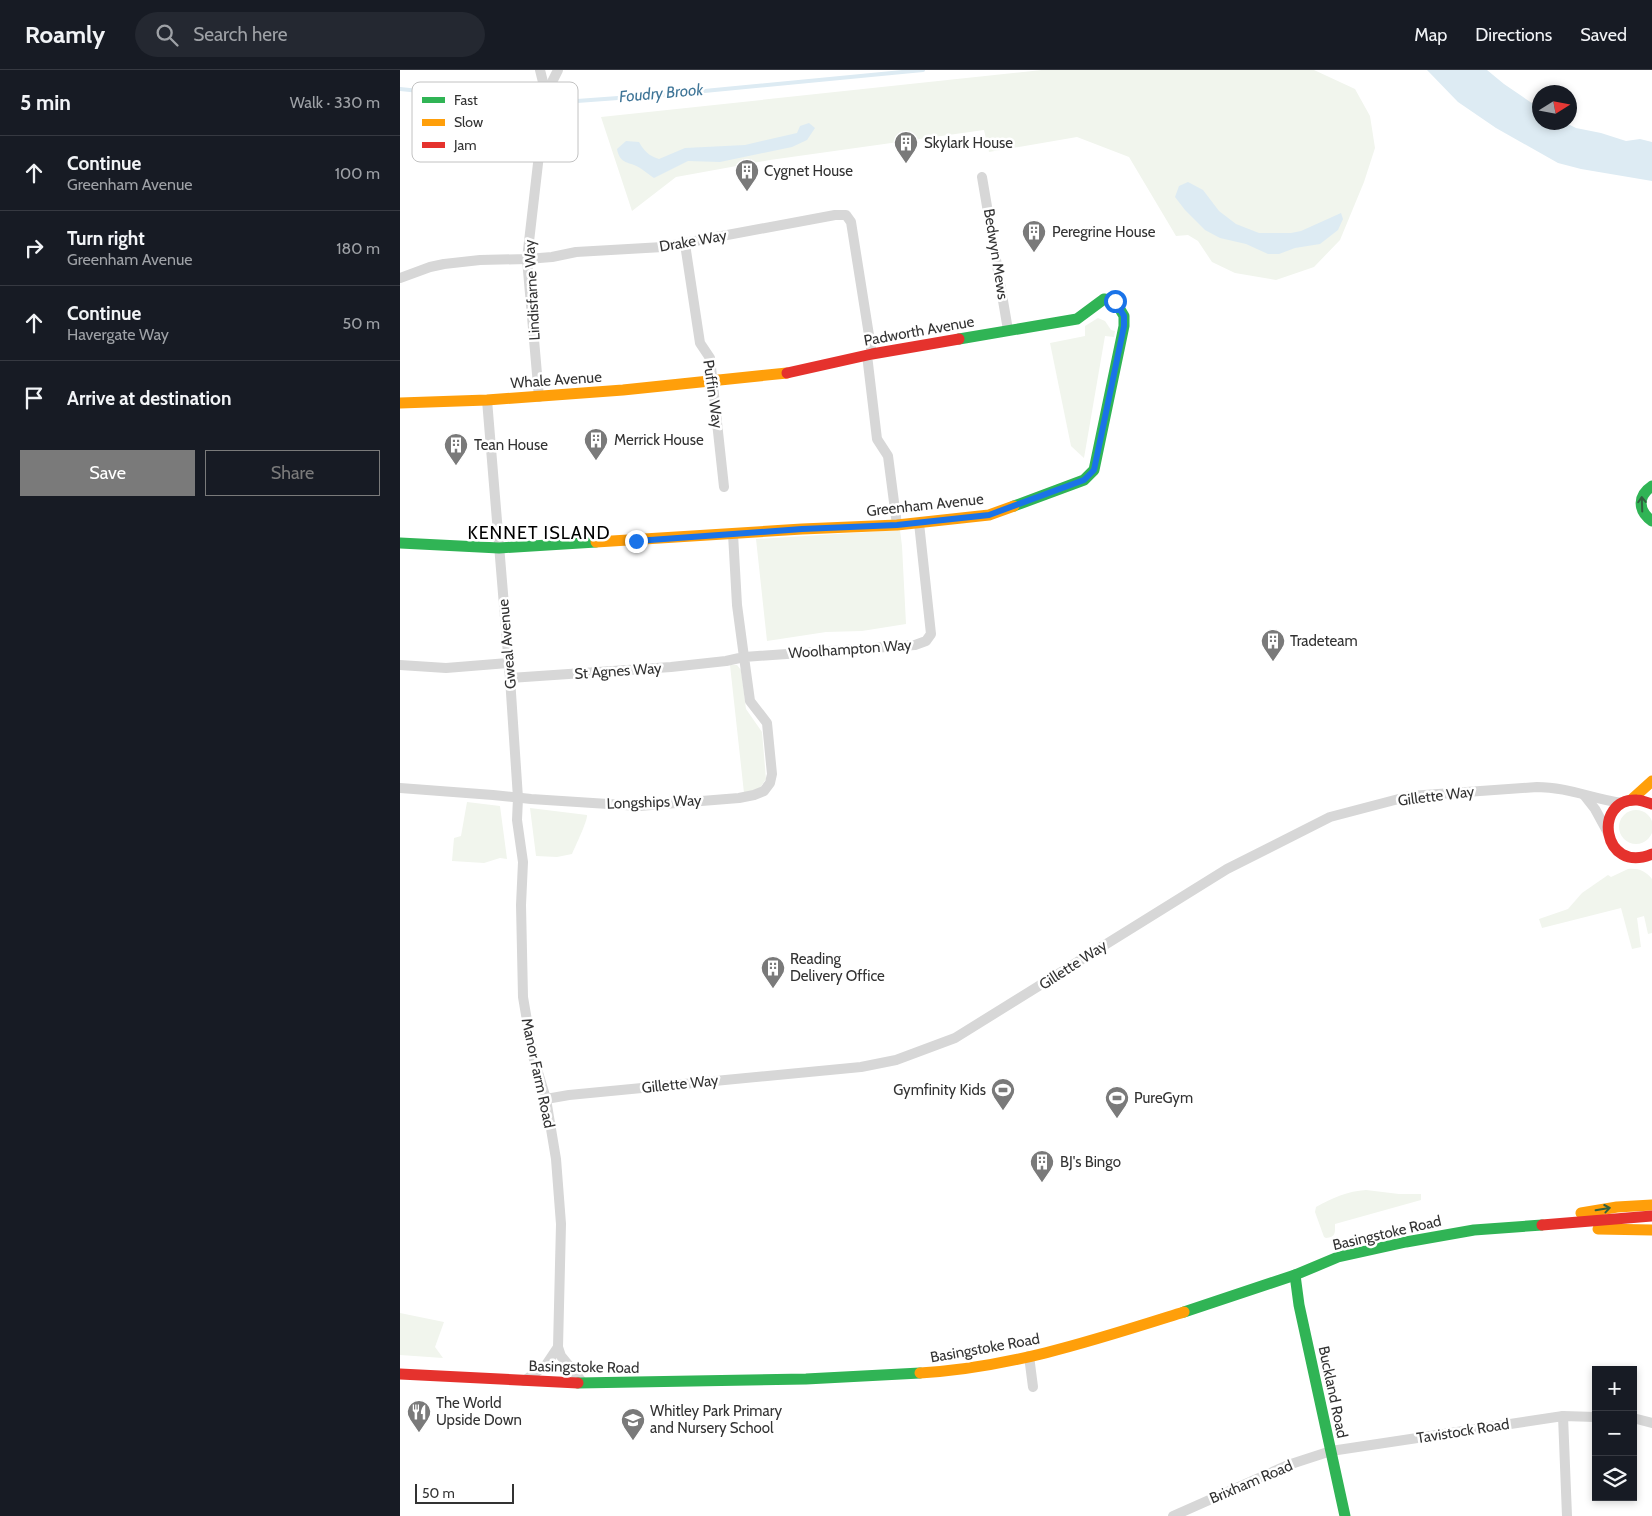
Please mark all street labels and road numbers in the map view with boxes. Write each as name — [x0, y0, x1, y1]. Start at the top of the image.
street label: Bedwyn Mews — [980, 207, 1012, 301]
street label: Drake Way — [658, 226, 729, 256]
street label: Lindisfarne Way — [520, 239, 544, 341]
street label: Padworth Avenue — [862, 312, 976, 350]
street label: Puffin Way — [699, 358, 727, 430]
street label: Whale Avenue — [510, 368, 603, 392]
street label: Greenham Avenue — [866, 490, 985, 520]
street label: Gweal Avenue — [494, 598, 520, 690]
street label: Woolhampton Way — [788, 636, 913, 662]
street label: St Agnes Way — [574, 659, 663, 683]
street label: Gillette Way — [1397, 782, 1476, 810]
street label: Longships Way — [606, 791, 702, 813]
street label: Gillette Way — [1036, 936, 1111, 994]
street label: Manor Farm Road — [518, 1016, 558, 1130]
street label: Gillette Way — [641, 1071, 720, 1097]
street label: Basingstoke Road — [1331, 1212, 1443, 1254]
street label: Basingstoke Road — [929, 1330, 1041, 1366]
street label: Buckland Road — [1314, 1344, 1352, 1440]
street label: Basingstoke Road — [528, 1357, 640, 1377]
street label: Tavistock Road — [1415, 1415, 1511, 1447]
street label: Brixham Road — [1207, 1456, 1295, 1508]

